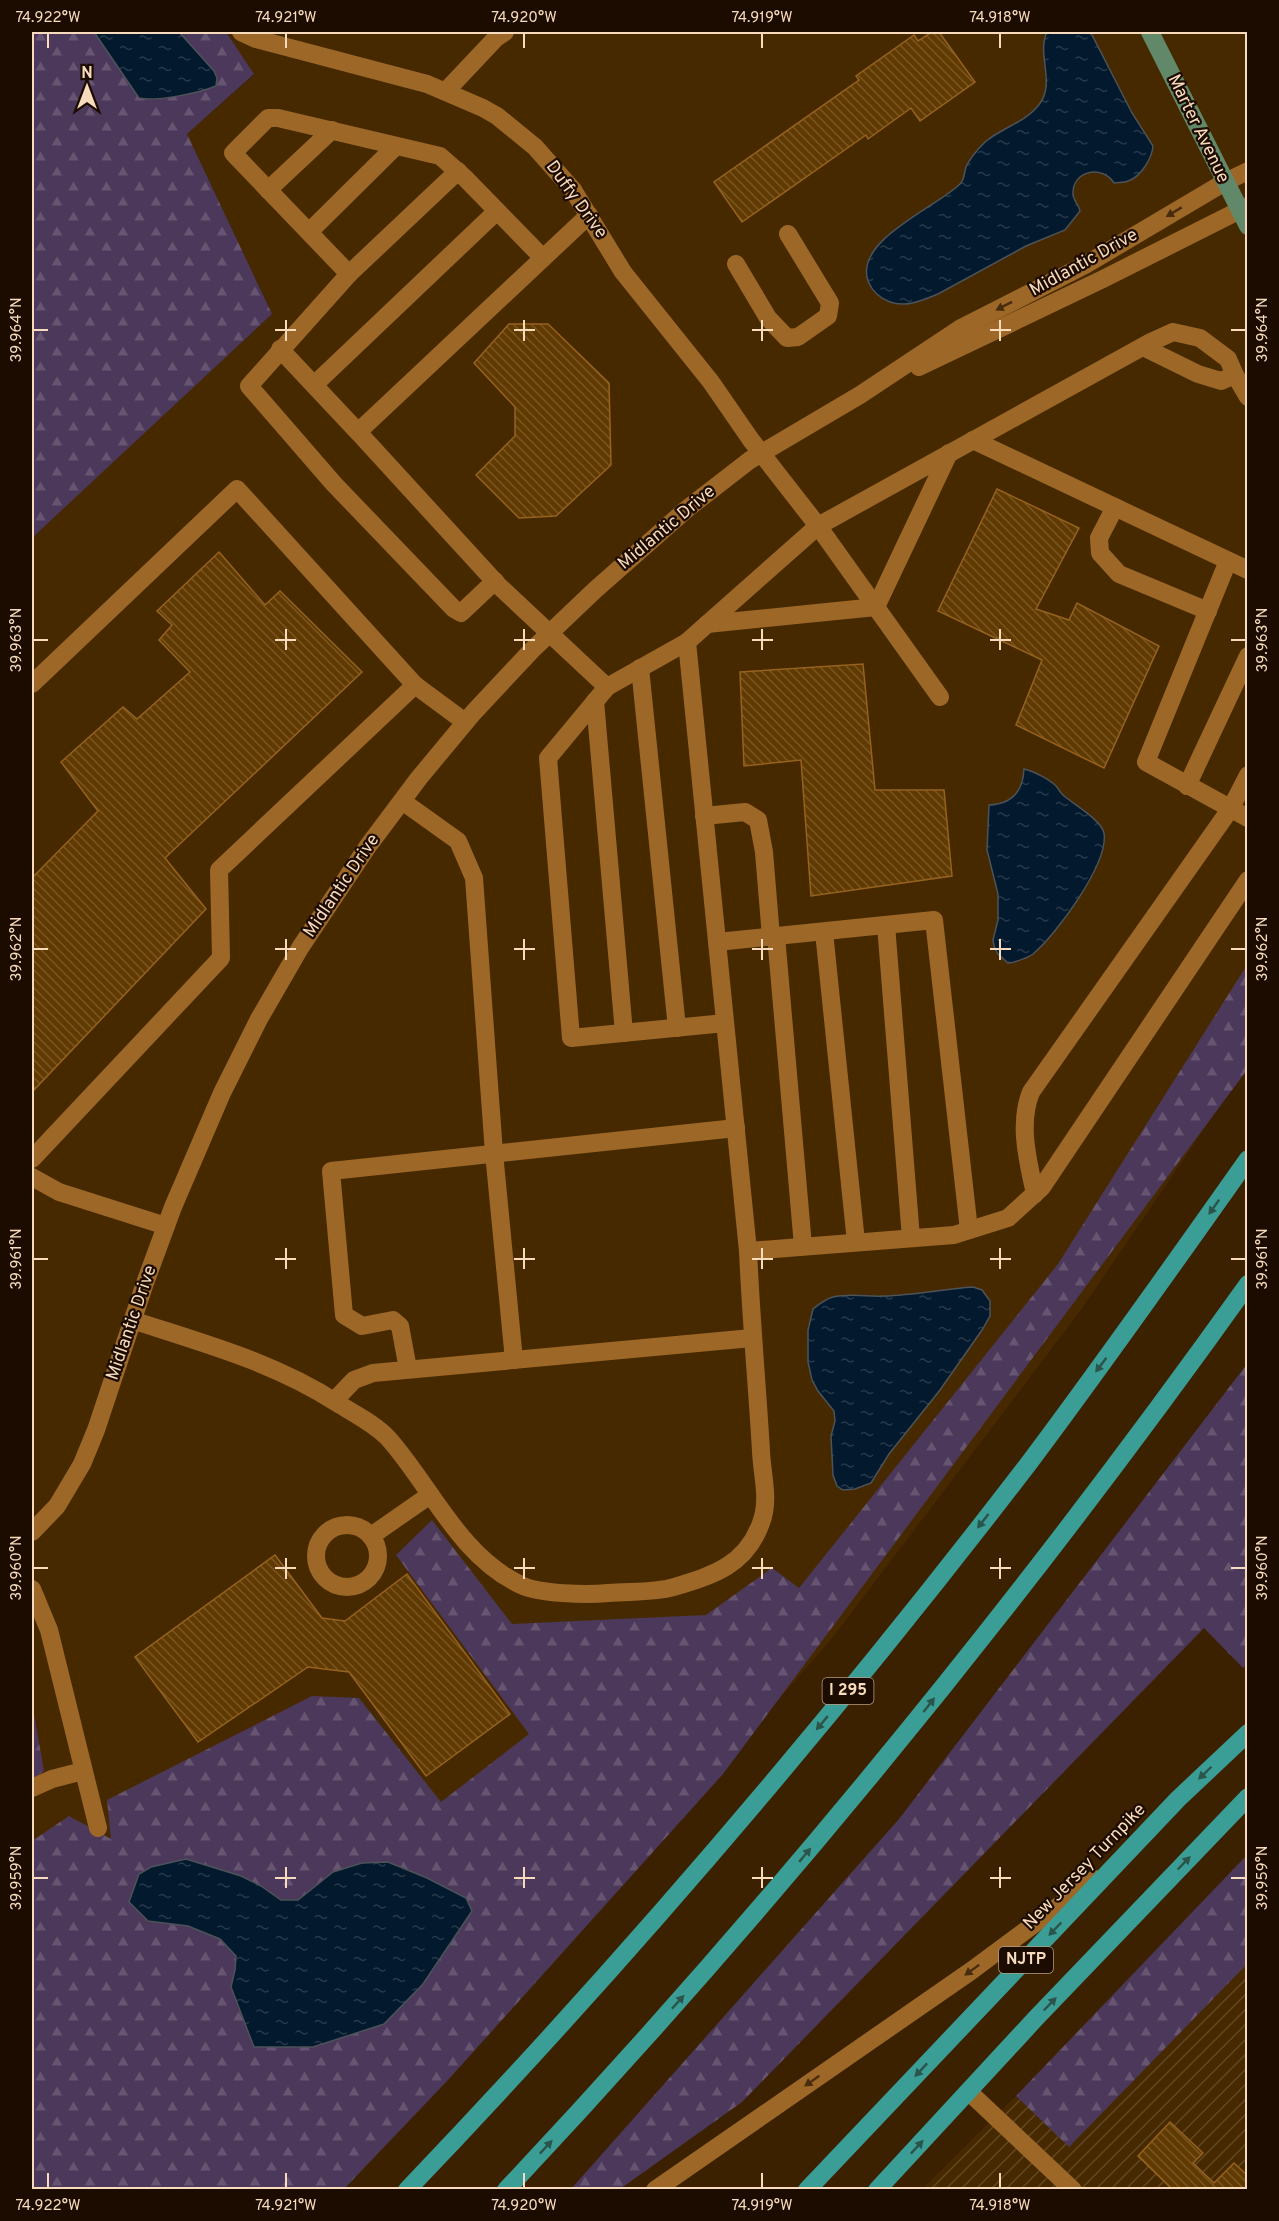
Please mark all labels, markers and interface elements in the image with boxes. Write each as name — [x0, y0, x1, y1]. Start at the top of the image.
text: 74.922°W — [15, 9, 81, 28]
text: 74.921°W — [255, 9, 317, 28]
text: 74.920°W — [491, 9, 557, 28]
text: 74.919°W — [731, 9, 793, 28]
text: 74.918°W — [969, 9, 1031, 28]
north arrow — [57, 57, 117, 117]
text: N — [81, 64, 93, 84]
street label: Marter Avenue — [1162, 71, 1234, 187]
street label: Duffy Drive — [540, 156, 612, 244]
one-way arrow — [1165, 207, 1182, 217]
street label: Midlantic Drive — [1026, 224, 1142, 302]
text: 39.964°N — [8, 297, 27, 363]
text: 39.964°N — [1254, 297, 1273, 363]
one-way arrow — [995, 302, 1012, 311]
street label: Midlantic Drive — [614, 481, 720, 575]
text: 39.963°N — [8, 608, 27, 672]
text: 39.963°N — [1254, 608, 1273, 672]
street label: Midlantic Drive — [299, 830, 385, 942]
text: 39.962°N — [8, 917, 27, 981]
text: 39.962°N — [1254, 917, 1273, 981]
one-way arrow — [1208, 1198, 1220, 1214]
text: 39.961°N — [8, 1228, 27, 1290]
text: 39.961°N — [1254, 1228, 1273, 1290]
street label: Midlantic Drive — [102, 1262, 162, 1384]
one-way arrow — [1095, 1357, 1107, 1373]
one-way arrow — [977, 1513, 990, 1529]
text: 39.960°N — [8, 1535, 27, 1601]
text: 39.960°N — [1254, 1535, 1273, 1601]
road number: I 295 — [822, 1678, 874, 1704]
one-way arrow — [923, 1697, 936, 1713]
one-way arrow — [816, 1715, 829, 1730]
one-way arrow — [1199, 1766, 1213, 1780]
street label: New Jersey Turnpike — [1019, 1799, 1151, 1935]
text: 39.959°N — [8, 1846, 27, 1910]
text: 39.959°N — [1254, 1846, 1273, 1910]
one-way arrow — [799, 1847, 812, 1863]
one-way arrow — [1177, 1856, 1190, 1871]
one-way arrow — [1049, 1921, 1063, 1935]
road number: NJTP — [999, 1947, 1053, 1973]
one-way arrow — [965, 1963, 980, 1975]
one-way arrow — [671, 1995, 684, 2010]
one-way arrow — [1042, 1997, 1056, 2011]
one-way arrow — [914, 2062, 928, 2076]
one-way arrow — [804, 2075, 820, 2086]
one-way arrow — [539, 2139, 553, 2154]
one-way arrow — [910, 2140, 923, 2155]
text: 74.922°W — [15, 2197, 81, 2216]
text: 74.921°W — [255, 2197, 317, 2216]
text: 74.920°W — [491, 2197, 557, 2216]
text: 74.919°W — [731, 2197, 793, 2216]
text: 74.918°W — [969, 2197, 1031, 2216]

